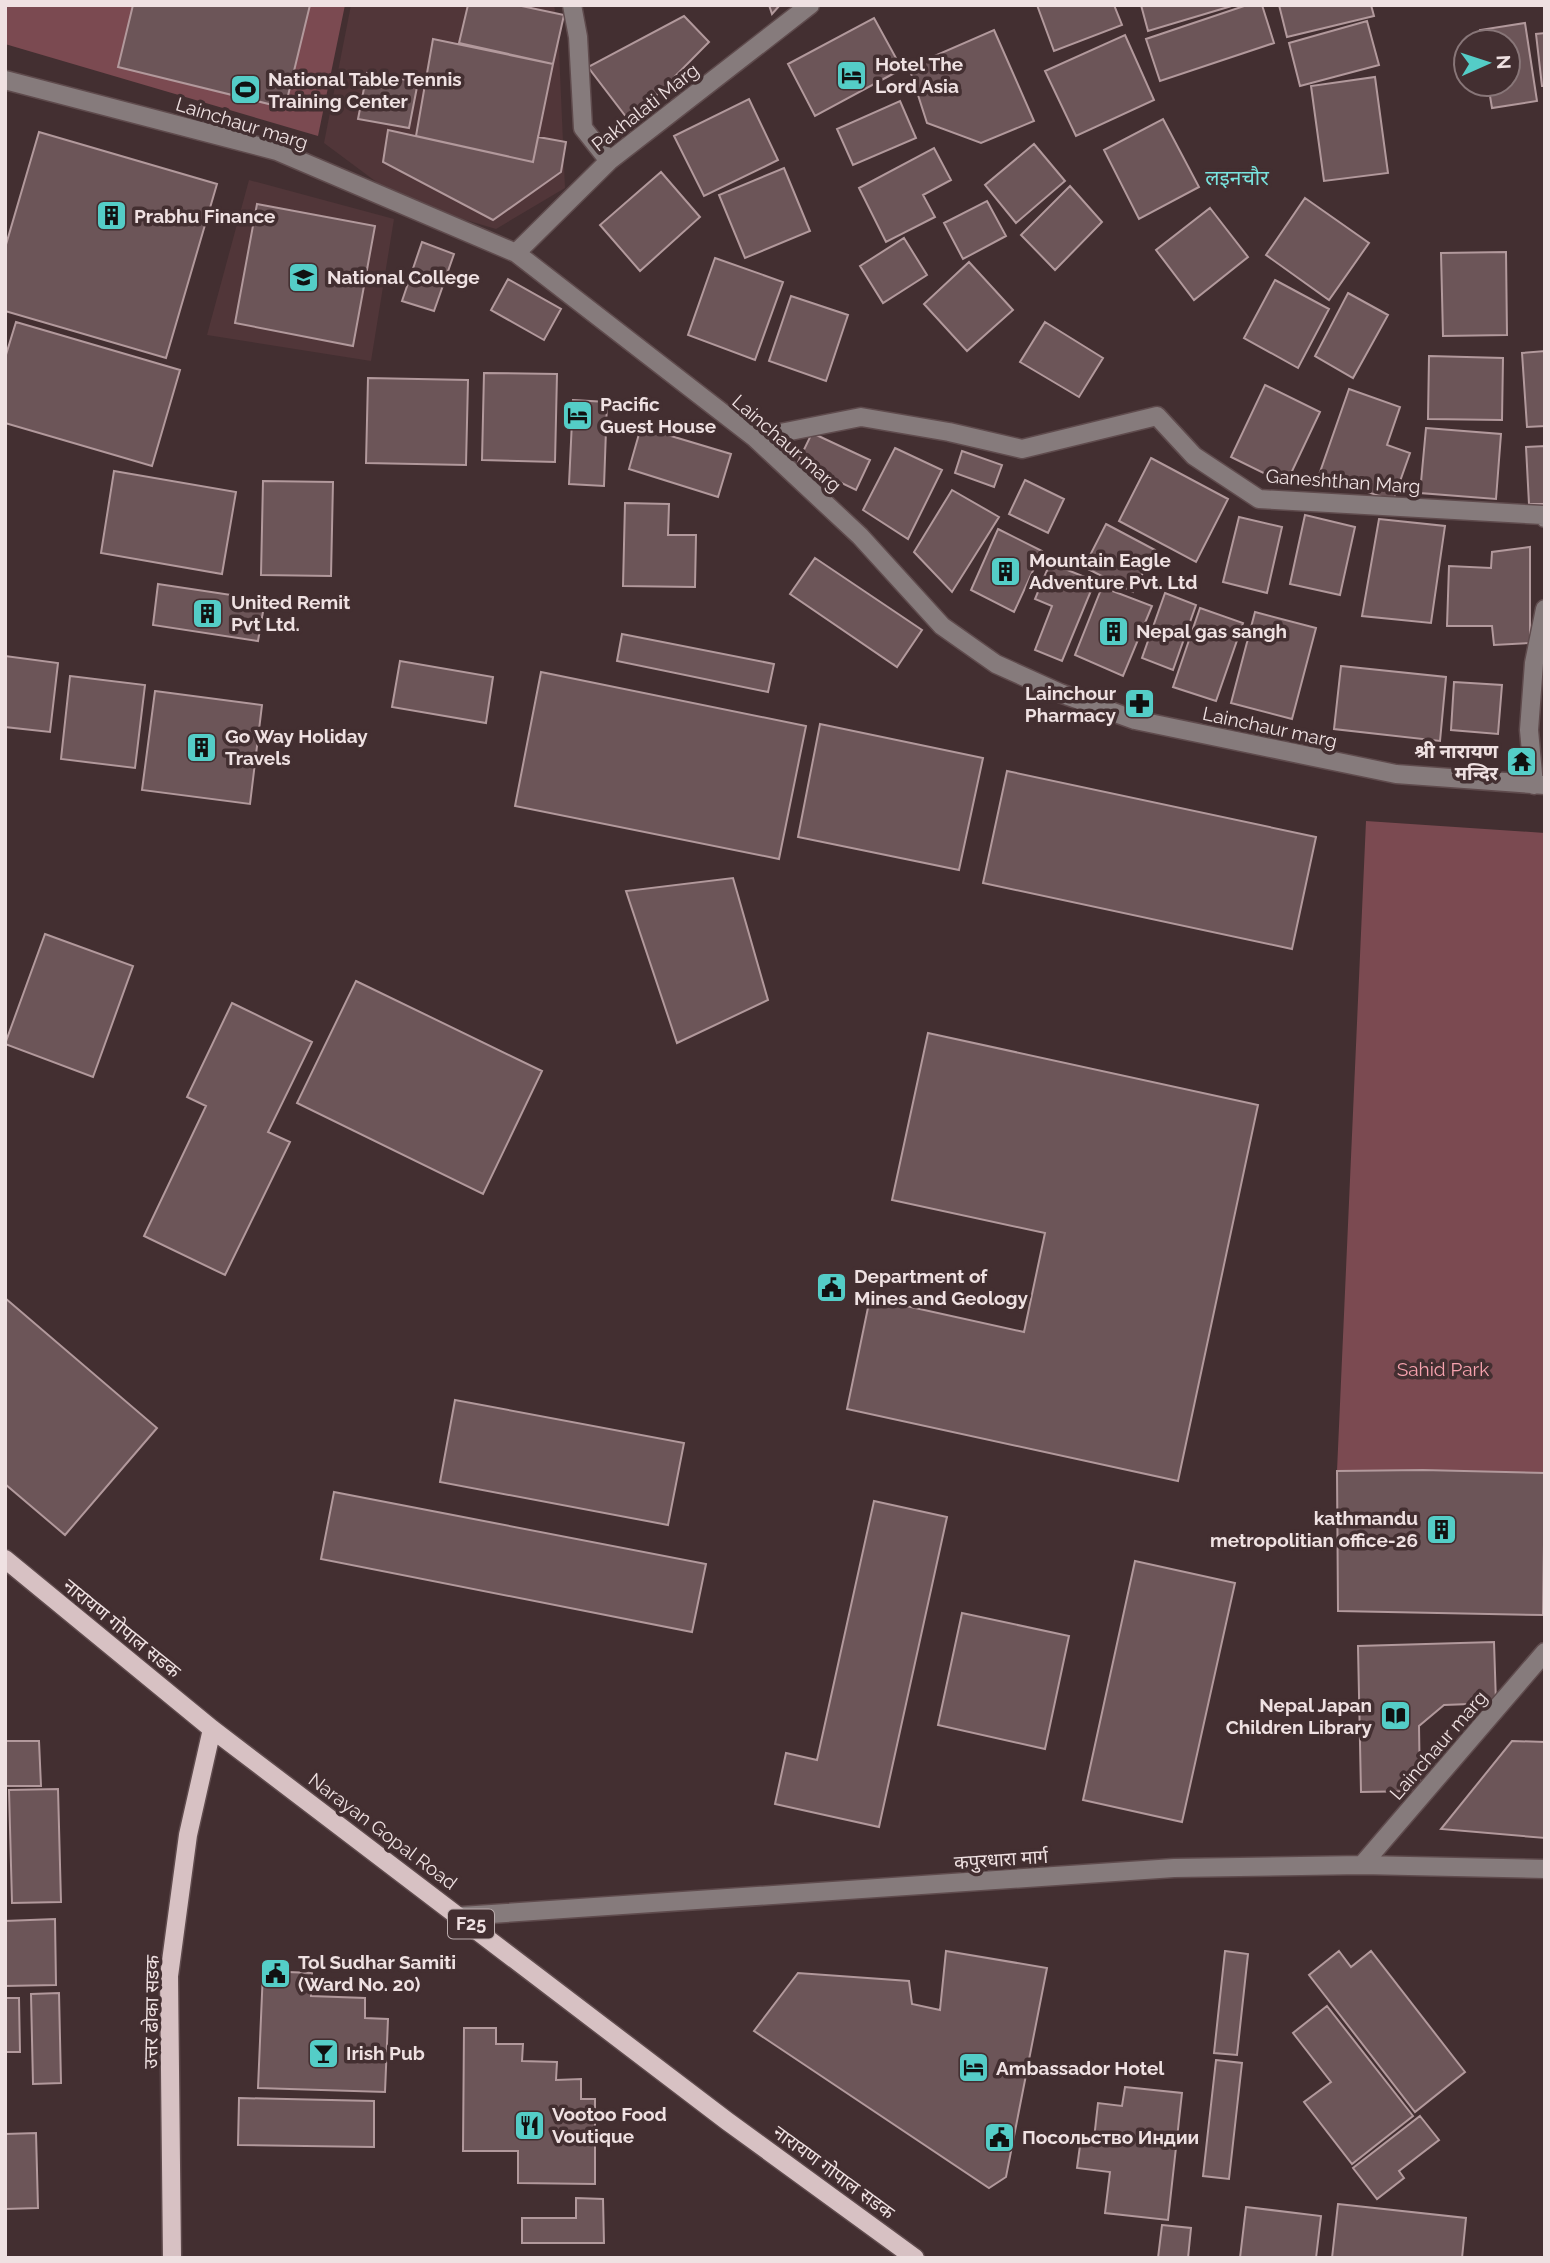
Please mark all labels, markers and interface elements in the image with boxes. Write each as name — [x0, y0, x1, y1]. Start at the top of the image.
north arrow — [1452, 28, 1522, 98]
place label: Hotel The Lord Asia — [875, 53, 963, 97]
text: N — [1493, 54, 1515, 70]
street label: Pakhalati Marg — [587, 58, 703, 156]
hotel icon: Hotel The Lord Asia — [835, 58, 869, 92]
place label: National Table Tennis Training Center — [268, 68, 462, 112]
sports icon: National Table Tennis Training Center — [228, 73, 262, 107]
street label: Lainchaur marg — [173, 92, 311, 154]
district label: लइनचौर — [1205, 165, 1269, 190]
building icon: Prabhu Finance — [94, 199, 128, 233]
place label: Prabhu Finance — [134, 205, 275, 227]
school or university icon: National College — [287, 260, 321, 294]
place label: National College — [327, 266, 480, 288]
street label: Lainchaur marg — [728, 390, 846, 496]
place label: Pacific Guest House — [600, 393, 716, 437]
hotel icon: Pacific Guest House — [560, 398, 594, 432]
street label: Ganeshthan Marg — [1265, 465, 1421, 497]
place label: Mountain Eagle Adventure Pvt. Ltd — [1029, 549, 1198, 593]
building icon: Mountain Eagle Adventure Pvt. Ltd — [989, 554, 1023, 588]
place label: United Remit Pvt Ltd. — [231, 591, 351, 635]
building icon: United Remit Pvt Ltd. — [191, 596, 225, 630]
building icon: Nepal gas sangh — [1096, 614, 1130, 648]
place label: Nepal gas sangh — [1136, 620, 1287, 642]
place label: Lainchour Pharmacy — [1025, 682, 1117, 726]
pharmacy icon: Lainchour Pharmacy — [1122, 687, 1156, 721]
street label: Lainchaur marg — [1201, 702, 1339, 752]
place label: Go Way Holiday Travels — [225, 725, 368, 769]
building icon: Go Way Holiday Travels — [185, 730, 219, 764]
place label: श्री नारायण मन्दिर — [1414, 740, 1499, 784]
temple icon: श्री नारायण मन्दिर — [1504, 745, 1538, 779]
place label: Department of Mines and Geology — [854, 1265, 1029, 1309]
public building icon: Department of Mines and Geology — [814, 1270, 848, 1304]
park label: Sahid Park — [1397, 1358, 1489, 1380]
place label: kathmandu metropolitian office-26 — [1210, 1507, 1418, 1551]
building icon: kathmandu metropolitian office-26 — [1424, 1512, 1458, 1546]
street label: नारायण गोपाल सडक — [59, 1574, 185, 1682]
street label: Lainchaur marg — [1385, 1686, 1491, 1804]
place label: Nepal Japan Children Library — [1226, 1694, 1373, 1738]
library icon: Nepal Japan Children Library — [1378, 1699, 1412, 1733]
street label: Narayan Gopal Road — [305, 1768, 461, 1894]
street label: कपुरधारा मार्ग — [953, 1845, 1050, 1875]
road number: F25 — [448, 1910, 494, 1938]
place label: Tol Sudhar Samiti (Ward No. 20) — [298, 1951, 456, 1995]
street label: उत्तर ढोका सडक — [139, 1955, 163, 2069]
public building icon: Tol Sudhar Samiti (Ward No. 20) — [258, 1956, 292, 1990]
bar icon: Irish Pub — [306, 2036, 340, 2070]
place label: Irish Pub — [346, 2042, 425, 2064]
hotel icon: Ambassador Hotel — [956, 2051, 990, 2085]
place label: Ambassador Hotel — [996, 2057, 1165, 2079]
place label: Vootoo Food Voutique — [552, 2103, 667, 2147]
restaurant icon: Vootoo Food Voutique — [512, 2108, 546, 2142]
public building icon: Посольство Индии — [982, 2120, 1016, 2154]
street label: नारायण गोपाल सडक — [769, 2121, 899, 2224]
place label: Посольство Индии — [1022, 2126, 1199, 2148]

